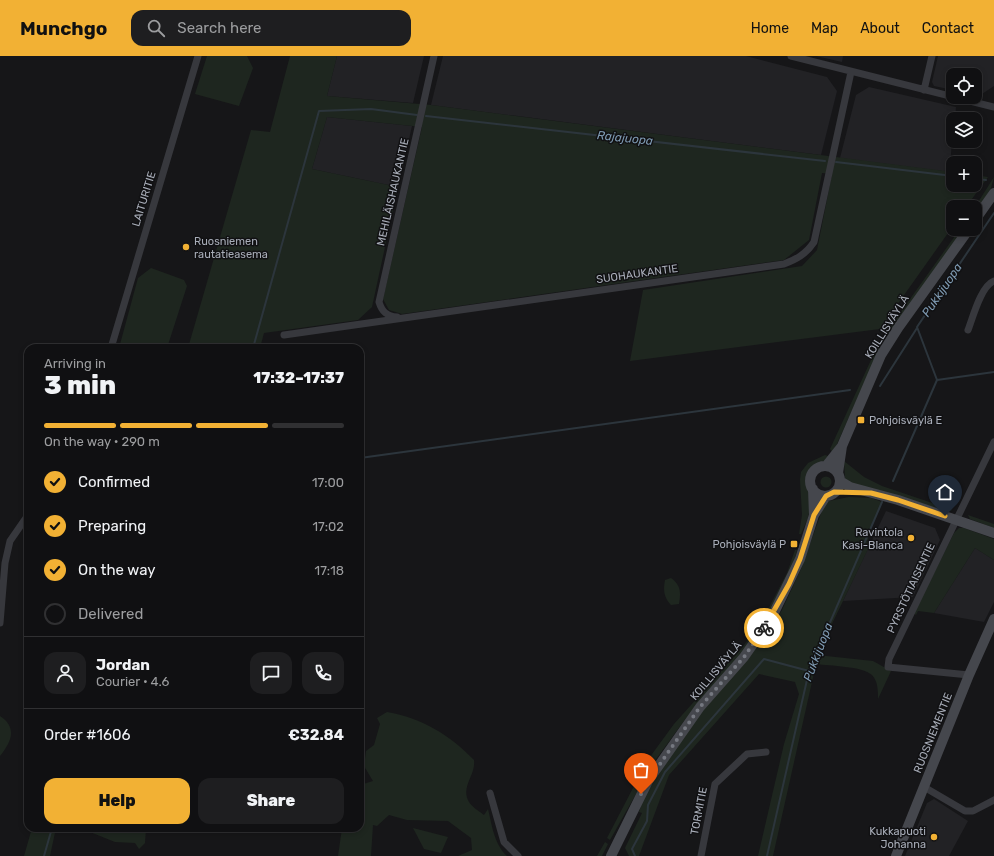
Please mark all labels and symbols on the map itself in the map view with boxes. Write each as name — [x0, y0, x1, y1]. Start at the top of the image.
water label: Rajajuopa — [596, 128, 654, 148]
street label: MEHILÄISHAUKANTIE — [374, 137, 412, 247]
street label: LAITURITIE — [129, 170, 159, 228]
place label: Ruosniemen rautatieasema — [194, 235, 268, 261]
marker: Ruosniemen rautatieasema — [181, 242, 191, 252]
water label: Pukkijuopa — [919, 261, 965, 319]
street label: SUOHAUKANTIE — [595, 262, 679, 286]
street label: KOILLISVÄYLÄ — [862, 292, 912, 361]
place label: Pohjoisväylä E — [869, 414, 943, 427]
marker: Pohjoisväylä E — [856, 415, 866, 425]
pin — [928, 475, 962, 516]
place label: Ravintola Kasi-Blanca — [842, 526, 903, 552]
marker: Ravintola Kasi-Blanca — [906, 533, 916, 543]
place label: Pohjoisväylä P — [712, 538, 786, 551]
marker: Pohjoisväylä P — [789, 539, 799, 549]
street label: PYRSTÖTIAISENTIE — [884, 540, 938, 635]
courier — [744, 608, 784, 648]
water label: Pukkijuopa — [800, 621, 836, 683]
street label: KOILLISVÄYLÄ — [688, 639, 745, 703]
street label: RUOSNIEMENTIE — [911, 691, 955, 775]
pin — [624, 753, 658, 794]
street label: TORMITIE — [688, 786, 710, 836]
place label: Kukkapuoti Johanna — [869, 825, 926, 851]
marker: Kukkapuoti Johanna — [929, 832, 939, 842]

